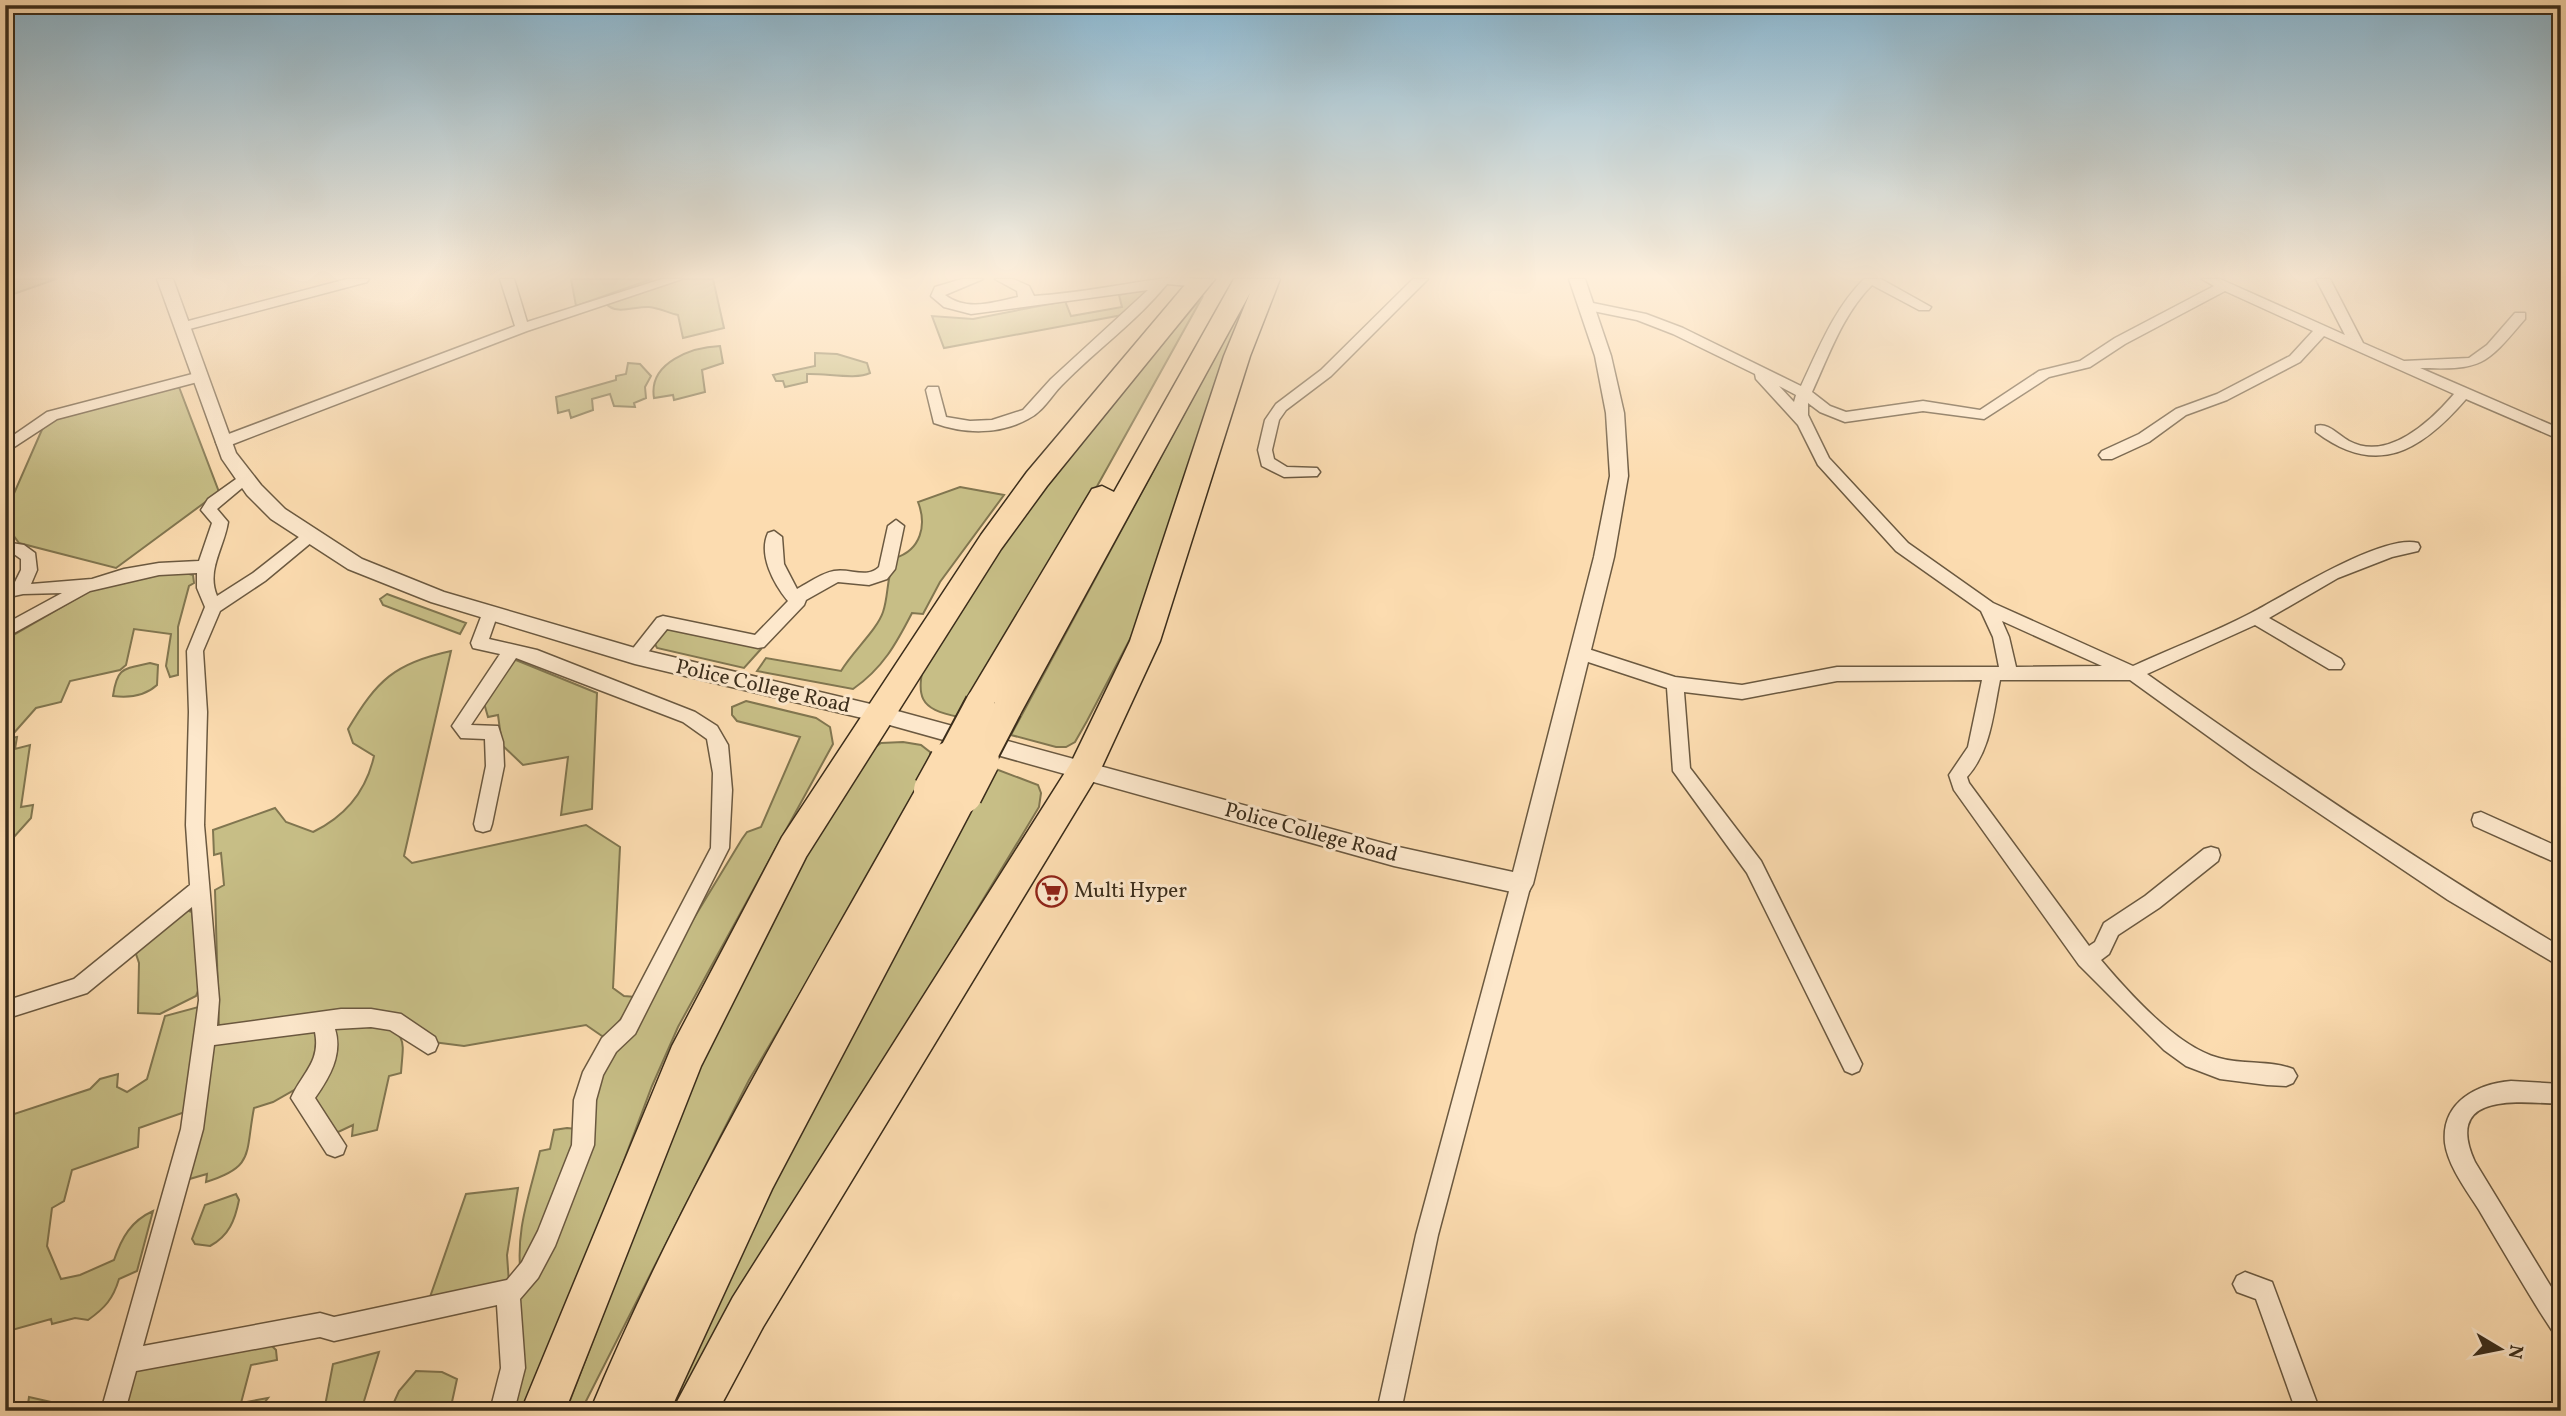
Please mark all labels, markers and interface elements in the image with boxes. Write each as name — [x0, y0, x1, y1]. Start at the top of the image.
street label: Police College Road — [673, 653, 853, 721]
street label: Police College Road — [1221, 796, 1401, 870]
supermarket icon: Multi Hyper — [1034, 874, 1068, 908]
place label: Multi Hyper — [1074, 877, 1187, 906]
north arrow — [2464, 1314, 2534, 1384]
text: N — [2501, 1343, 2529, 1361]

